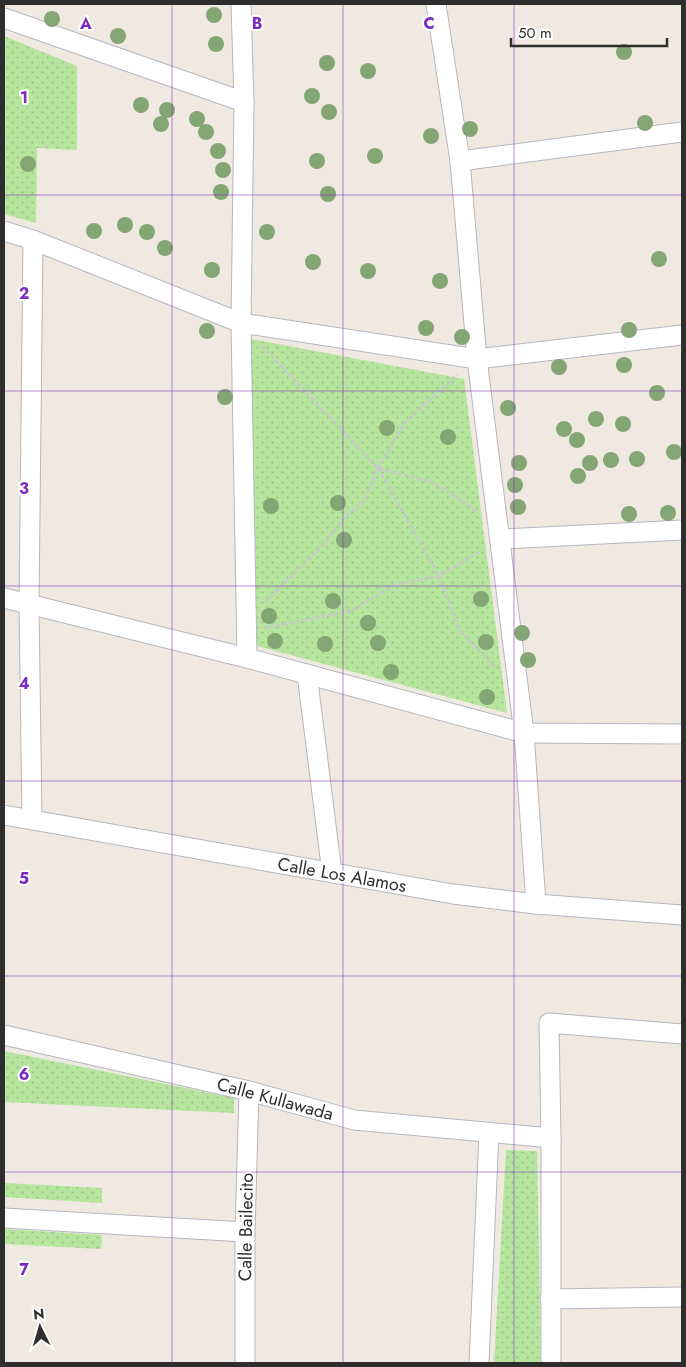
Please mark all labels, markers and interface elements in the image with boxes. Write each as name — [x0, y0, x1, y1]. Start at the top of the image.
text: A — [79, 12, 92, 35]
text: B — [252, 12, 262, 35]
text: C — [423, 12, 435, 35]
scale bar — [511, 15, 667, 47]
text: 50 m — [518, 22, 552, 44]
text: 1 — [20, 86, 28, 109]
text: 2 — [19, 282, 29, 305]
text: 3 — [19, 477, 29, 500]
text: 4 — [18, 672, 30, 695]
street label: Calle Los Alamos — [276, 851, 408, 899]
text: 5 — [19, 867, 29, 890]
text: 6 — [19, 1063, 29, 1086]
street label: Calle Kullawada — [214, 1071, 336, 1127]
street label: Calle Bailecito — [232, 1173, 260, 1281]
text: 7 — [19, 1258, 29, 1281]
north arrow — [15, 1302, 65, 1352]
text: N — [32, 1304, 45, 1324]

